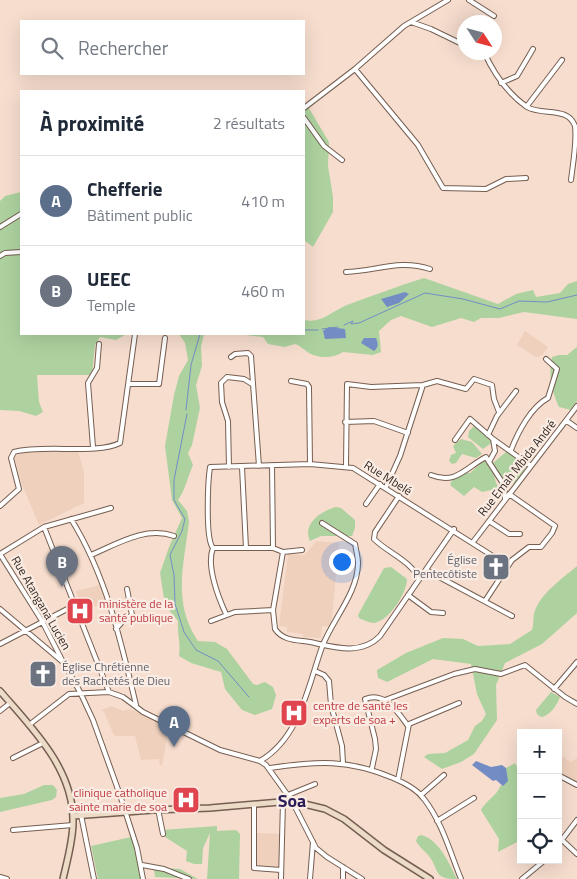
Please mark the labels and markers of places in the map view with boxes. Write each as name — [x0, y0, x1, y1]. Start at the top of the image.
pin: B — [46, 546, 78, 587]
place label: Église Pentecôtiste — [413, 550, 477, 583]
church icon: Église Pentecôtiste — [481, 552, 511, 582]
place label: ministère de la santé publique — [99, 594, 173, 627]
hospital icon: ministère de la santé publique — [65, 596, 95, 626]
place label: Église Chrétienne des Rachetés de Dieu — [62, 657, 170, 690]
church icon: Église Chrétienne des Rachetés de Dieu — [28, 659, 58, 689]
place label: centre de santé les experts de soa + — [313, 696, 408, 729]
hospital icon: centre de santé les experts de soa + — [279, 698, 309, 728]
pin: A — [158, 706, 190, 747]
place label: clinique catholique sainte marie de soa — [69, 783, 167, 816]
hospital icon: clinique catholique sainte marie de soa — [171, 785, 201, 815]

